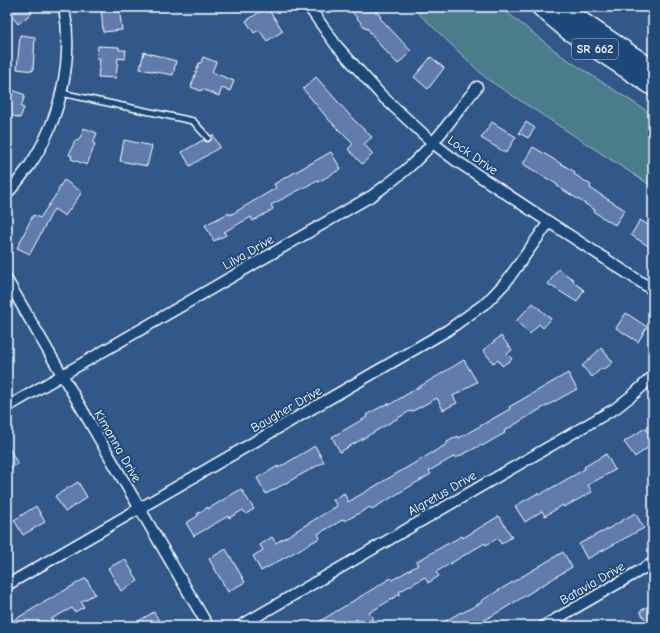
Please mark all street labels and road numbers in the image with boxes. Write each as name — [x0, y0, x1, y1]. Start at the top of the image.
road number: SR 662 — [572, 39, 618, 59]
street label: Lock Drive — [445, 132, 501, 178]
street label: Lilva Drive — [220, 231, 277, 273]
street label: Baugher Drive — [248, 382, 324, 435]
street label: Kimanna Drive — [91, 407, 145, 485]
street label: Algretus Drive — [405, 467, 479, 519]
street label: Batavia Drive — [557, 558, 627, 608]

